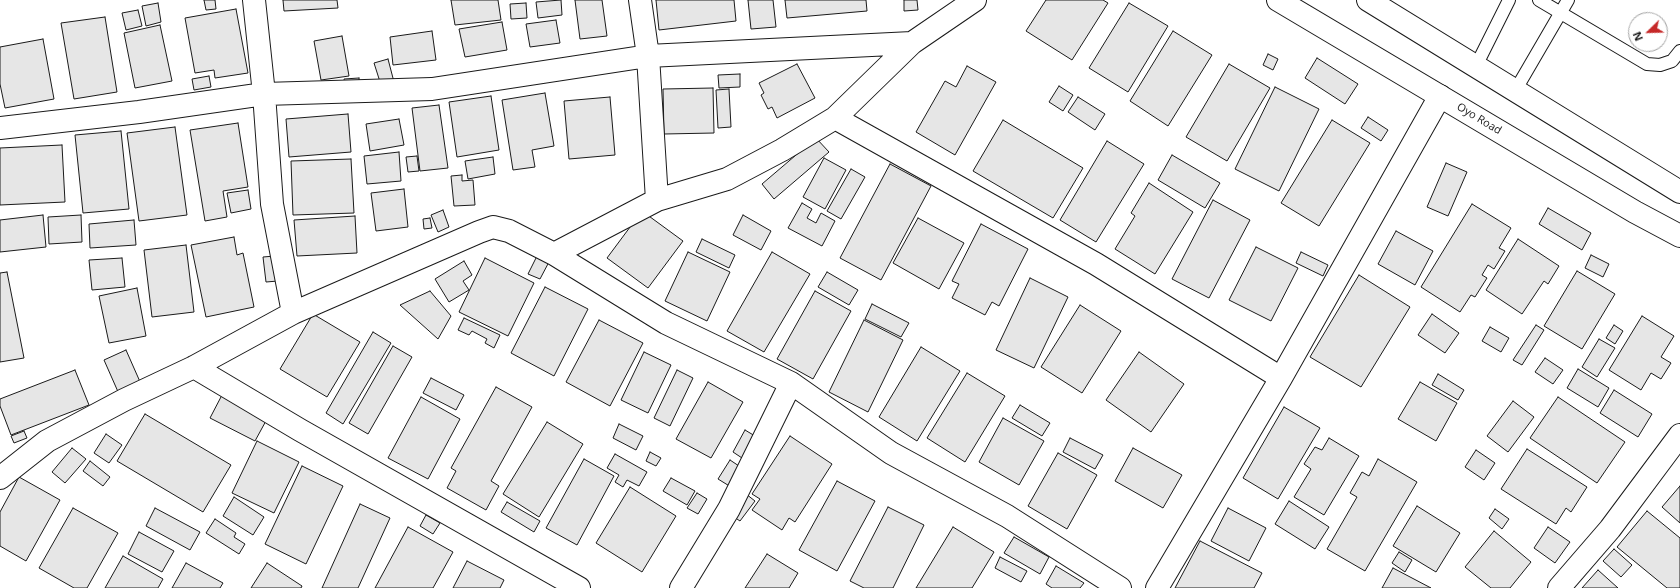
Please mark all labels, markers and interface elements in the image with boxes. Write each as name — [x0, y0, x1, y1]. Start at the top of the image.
north arrow — [1628, 12, 1668, 52]
text: N — [1629, 29, 1646, 44]
street label: Oyo Road — [1454, 101, 1504, 137]

